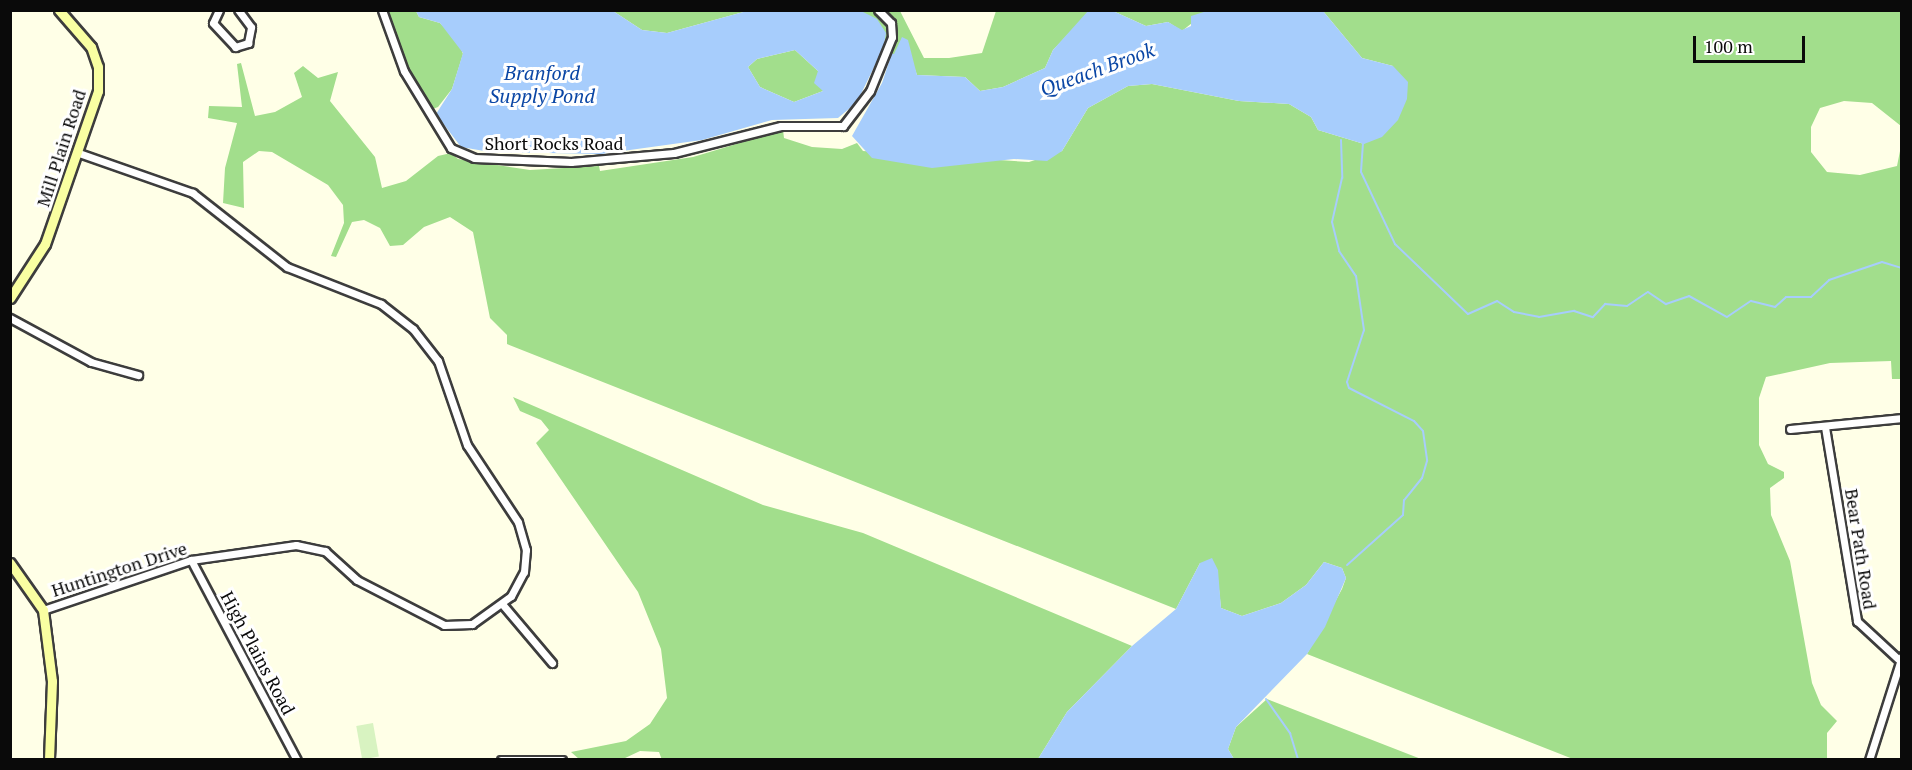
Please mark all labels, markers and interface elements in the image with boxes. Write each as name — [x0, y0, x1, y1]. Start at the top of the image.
scale bar — [1696, 24, 1808, 62]
text: 100 m — [1704, 34, 1753, 58]
water label: Queach Brook — [1037, 37, 1157, 101]
water label: Branford Supply Pond — [489, 60, 595, 107]
street label: Mill Plain Road — [32, 87, 90, 209]
street label: Short Rocks Road — [484, 132, 624, 154]
street label: Bear Path Road — [1841, 487, 1881, 611]
street label: Huntington Drive — [49, 537, 189, 601]
street label: High Plains Road — [216, 588, 300, 718]

